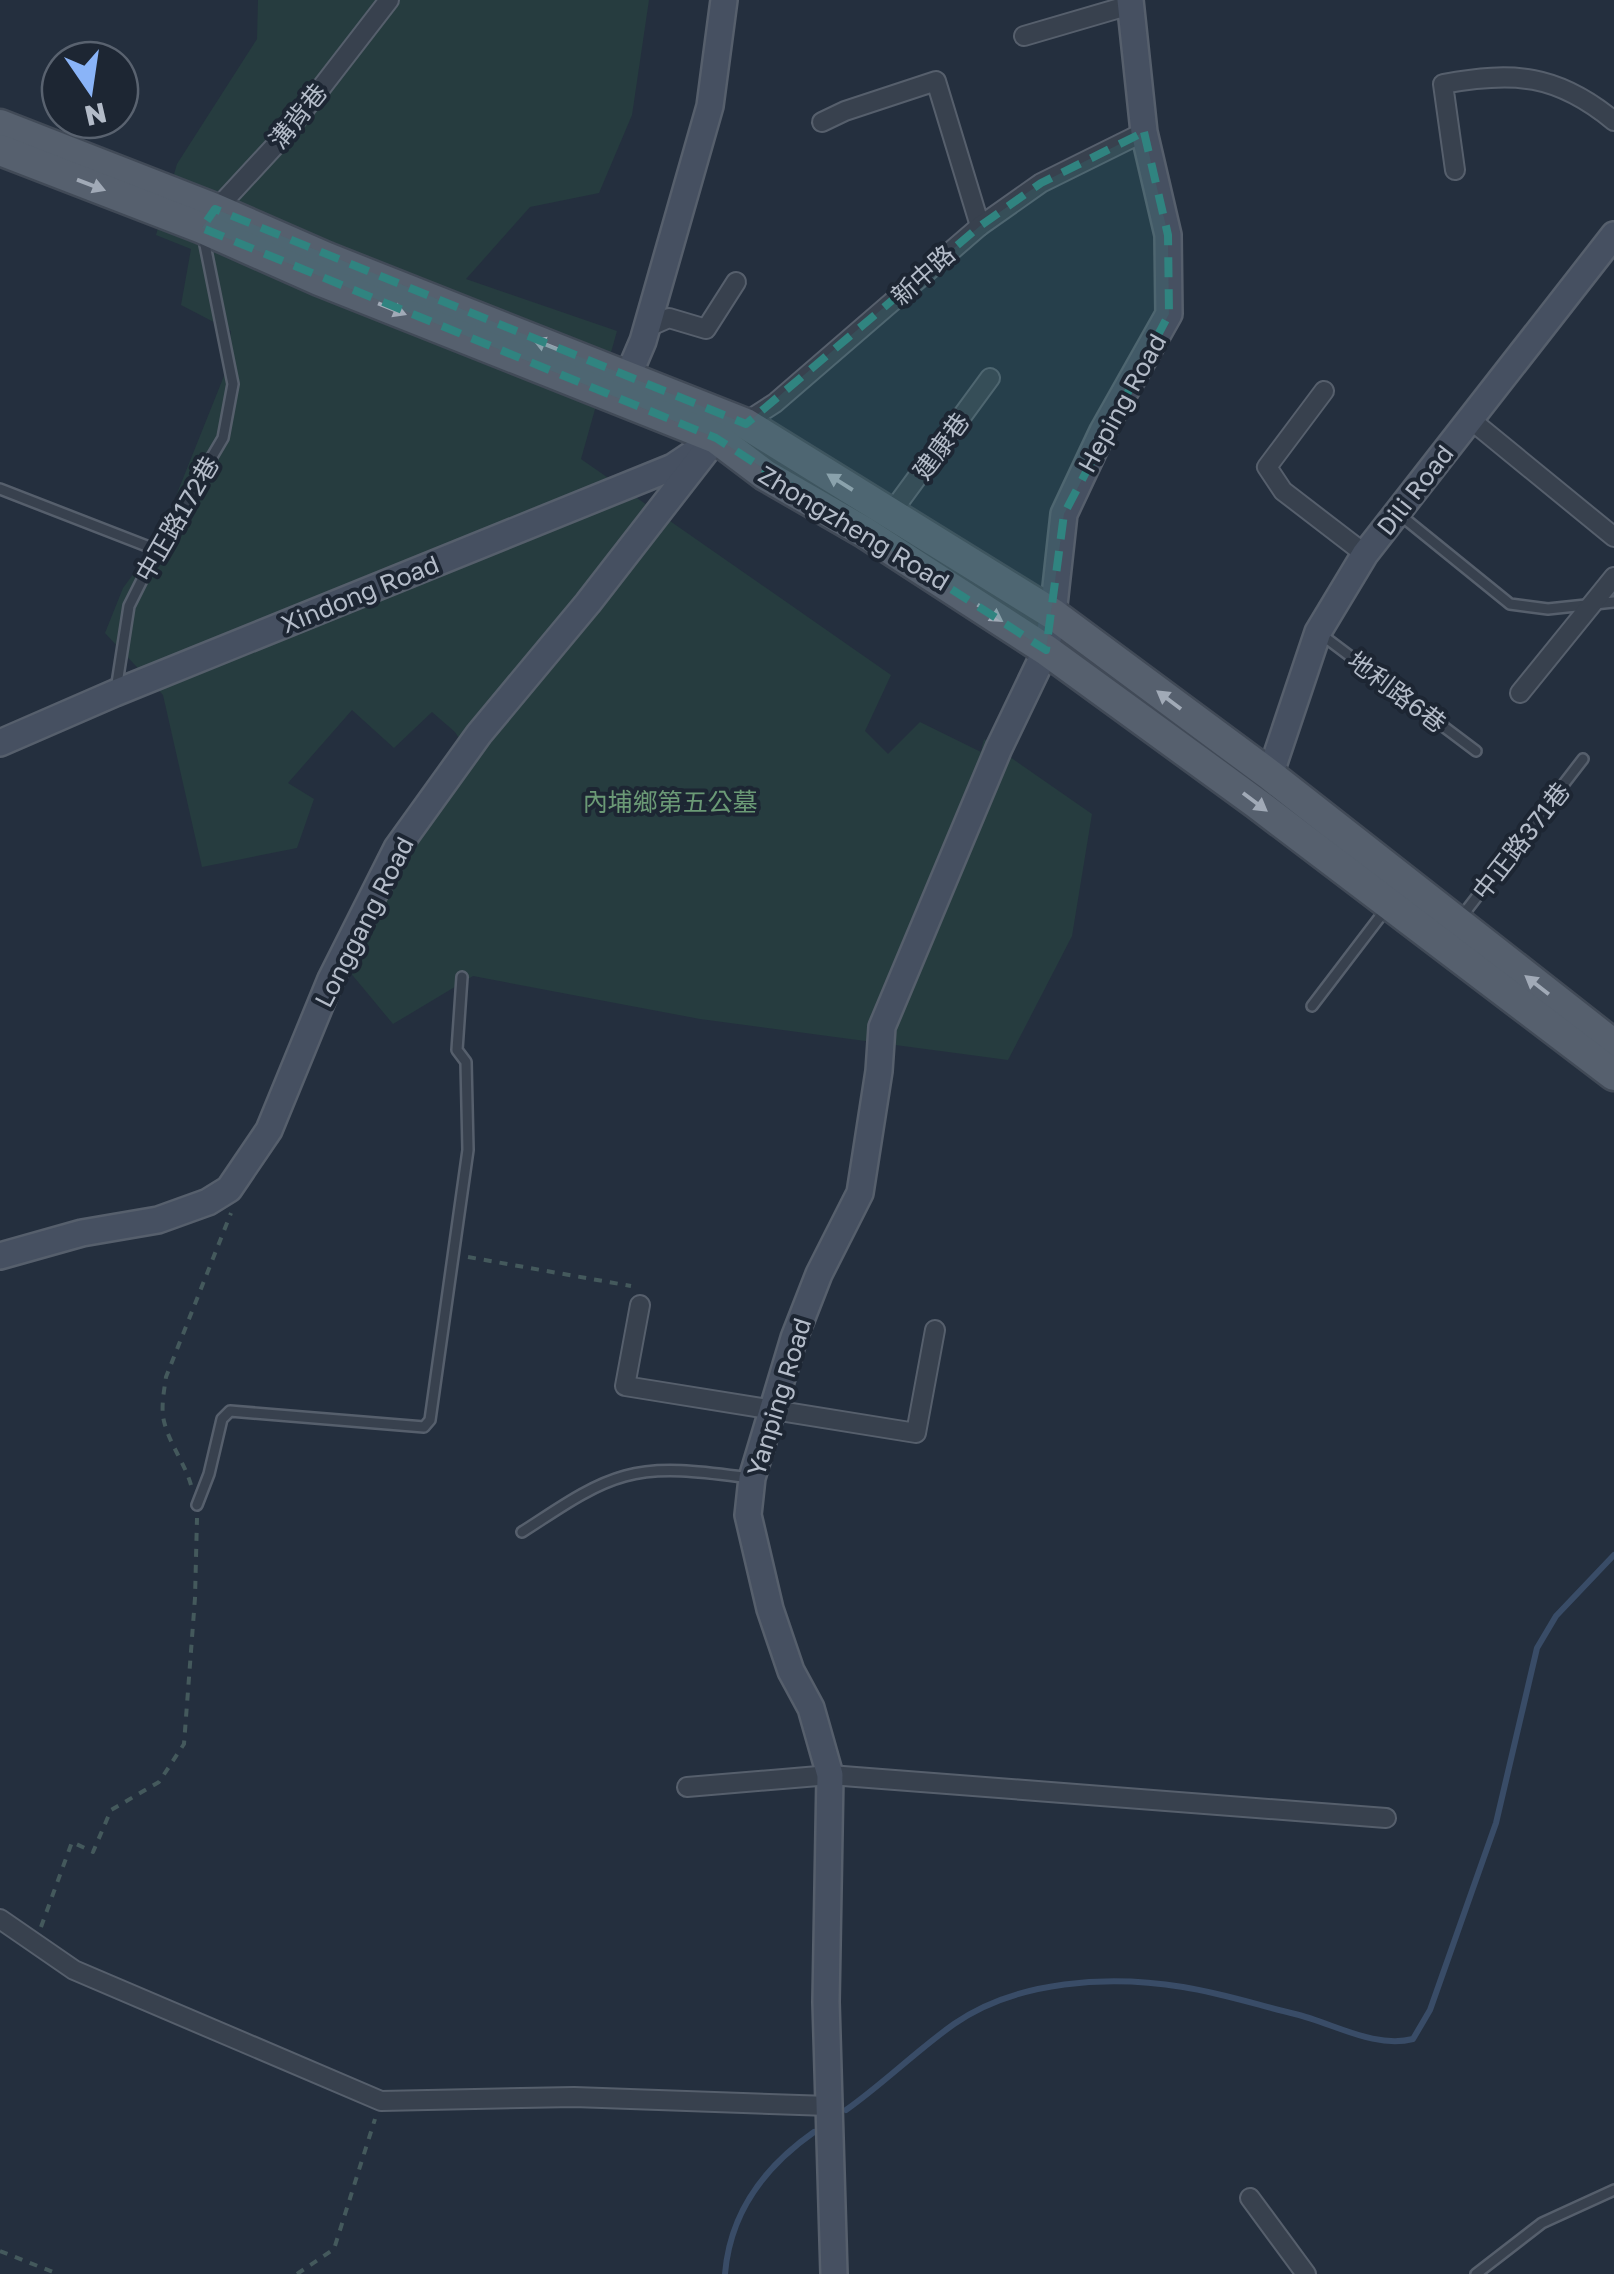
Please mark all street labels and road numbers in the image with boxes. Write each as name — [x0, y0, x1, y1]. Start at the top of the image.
street label: 溝背巷 — [262, 77, 333, 155]
street label: 新中路 — [884, 238, 961, 311]
street label: Heping Road — [1071, 328, 1172, 478]
street label: 建康巷 — [906, 406, 975, 485]
street label: Dili Road — [1370, 438, 1460, 541]
street label: 中正路172巷 — [128, 450, 225, 587]
street label: Zhongzheng Road — [753, 458, 955, 597]
street label: Xindong Road — [276, 548, 443, 639]
street label: 地利路6巷 — [1342, 645, 1453, 739]
street label: 中正路371巷 — [1465, 776, 1576, 905]
street label: Longgang Road — [307, 831, 420, 1012]
street label: Yanping Road — [740, 1314, 817, 1480]

